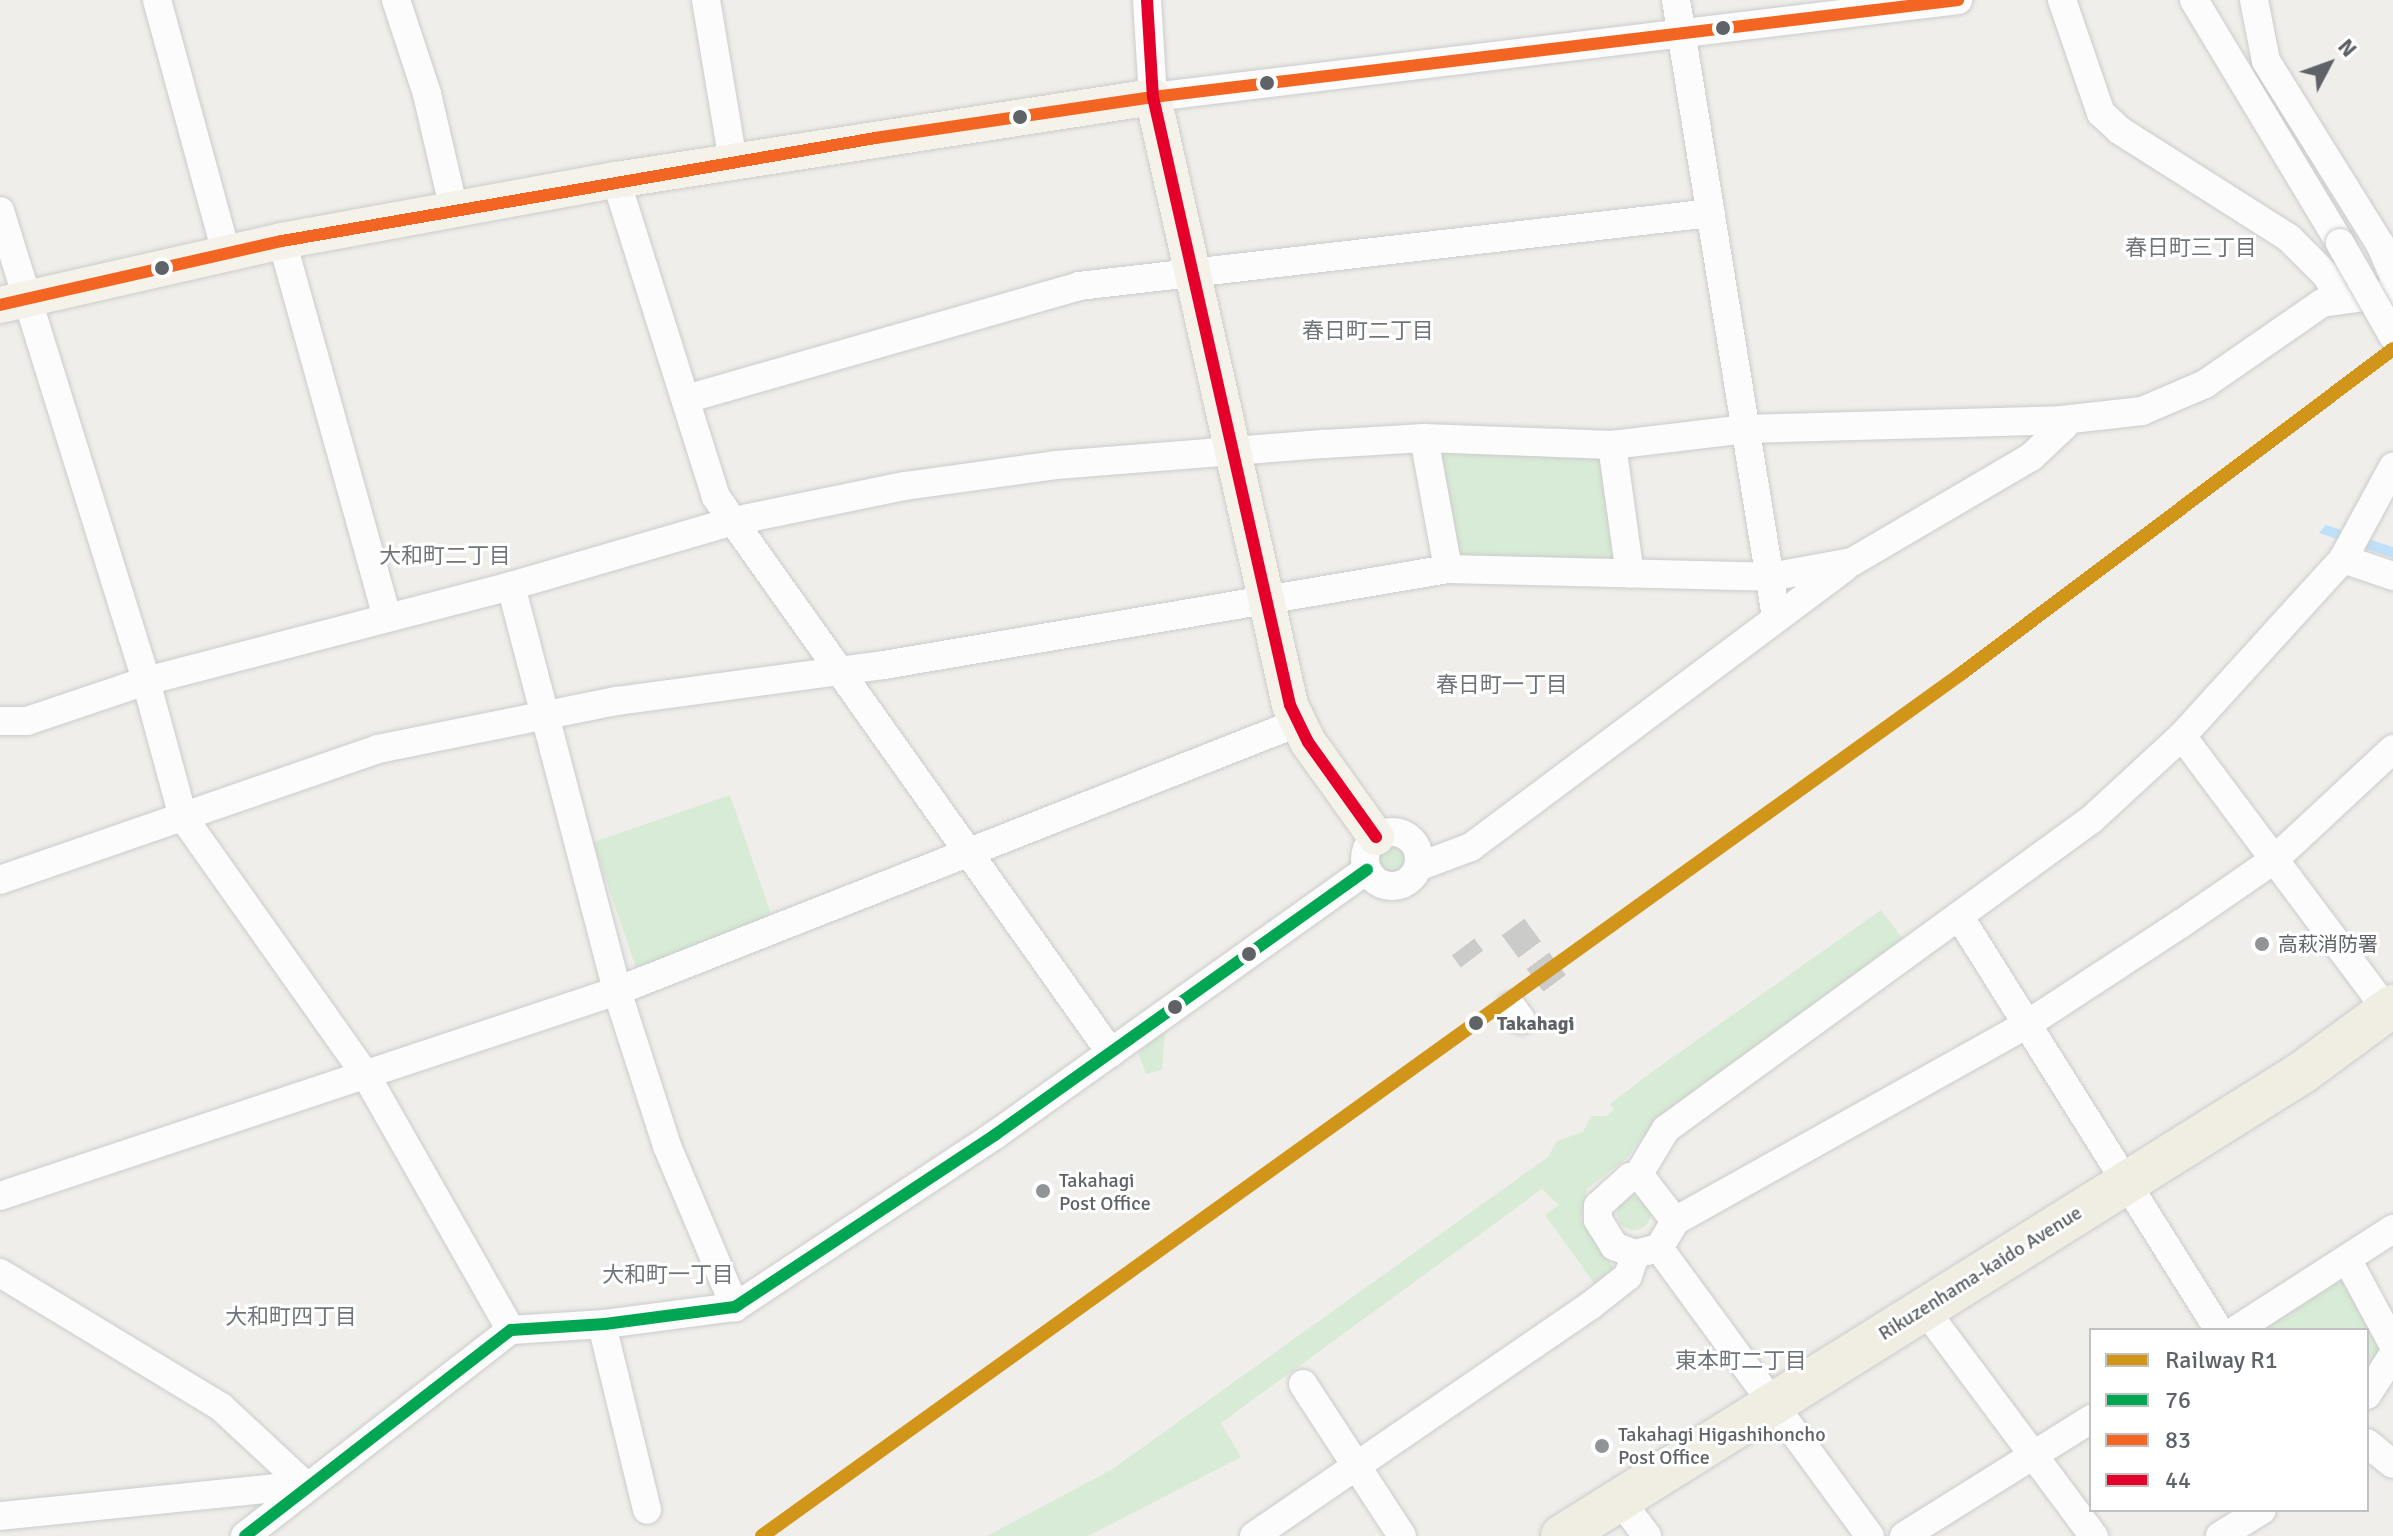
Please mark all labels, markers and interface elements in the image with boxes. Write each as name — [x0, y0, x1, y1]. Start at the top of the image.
unlabelled marker — [1715, 20, 1731, 36]
north arrow — [2289, 24, 2369, 104]
text: N — [2332, 33, 2363, 63]
unlabelled marker — [1259, 75, 1275, 91]
unlabelled marker — [1012, 109, 1028, 125]
district label: 春日町三丁目 — [2125, 235, 2257, 261]
unlabelled marker — [154, 260, 170, 276]
district label: 春日町二丁目 — [1302, 318, 1434, 344]
district label: 大和町二丁目 — [379, 543, 511, 569]
district label: 春日町一丁目 — [1436, 672, 1568, 698]
place label: 高萩消防署 — [2278, 932, 2378, 956]
marker: 高萩消防署 — [2253, 935, 2271, 953]
unlabelled marker — [1241, 946, 1257, 962]
unlabelled marker — [1167, 999, 1183, 1015]
marker: Takahagi — [1462, 1009, 1490, 1037]
place label: Takahagi — [1497, 1011, 1574, 1035]
place label: Takahagi Post Office — [1059, 1168, 1151, 1215]
marker: Takahagi Post Office — [1034, 1182, 1052, 1200]
street label: Rikuzenhama-kaido Avenue — [1874, 1200, 2086, 1346]
district label: 大和町一丁目 — [602, 1262, 734, 1288]
district label: 大和町四丁目 — [225, 1304, 357, 1330]
legend — [2089, 1328, 2369, 1512]
text: Railway R1 — [2165, 1345, 2278, 1375]
district label: 東本町二丁目 — [1675, 1348, 1807, 1374]
text: 76 — [2165, 1385, 2191, 1415]
place label: Takahagi Higashihoncho Post Office — [1618, 1422, 1826, 1469]
text: 83 — [2165, 1425, 2191, 1455]
marker: Takahagi Higashihoncho Post Office — [1593, 1437, 1611, 1455]
text: 44 — [2165, 1465, 2191, 1495]

